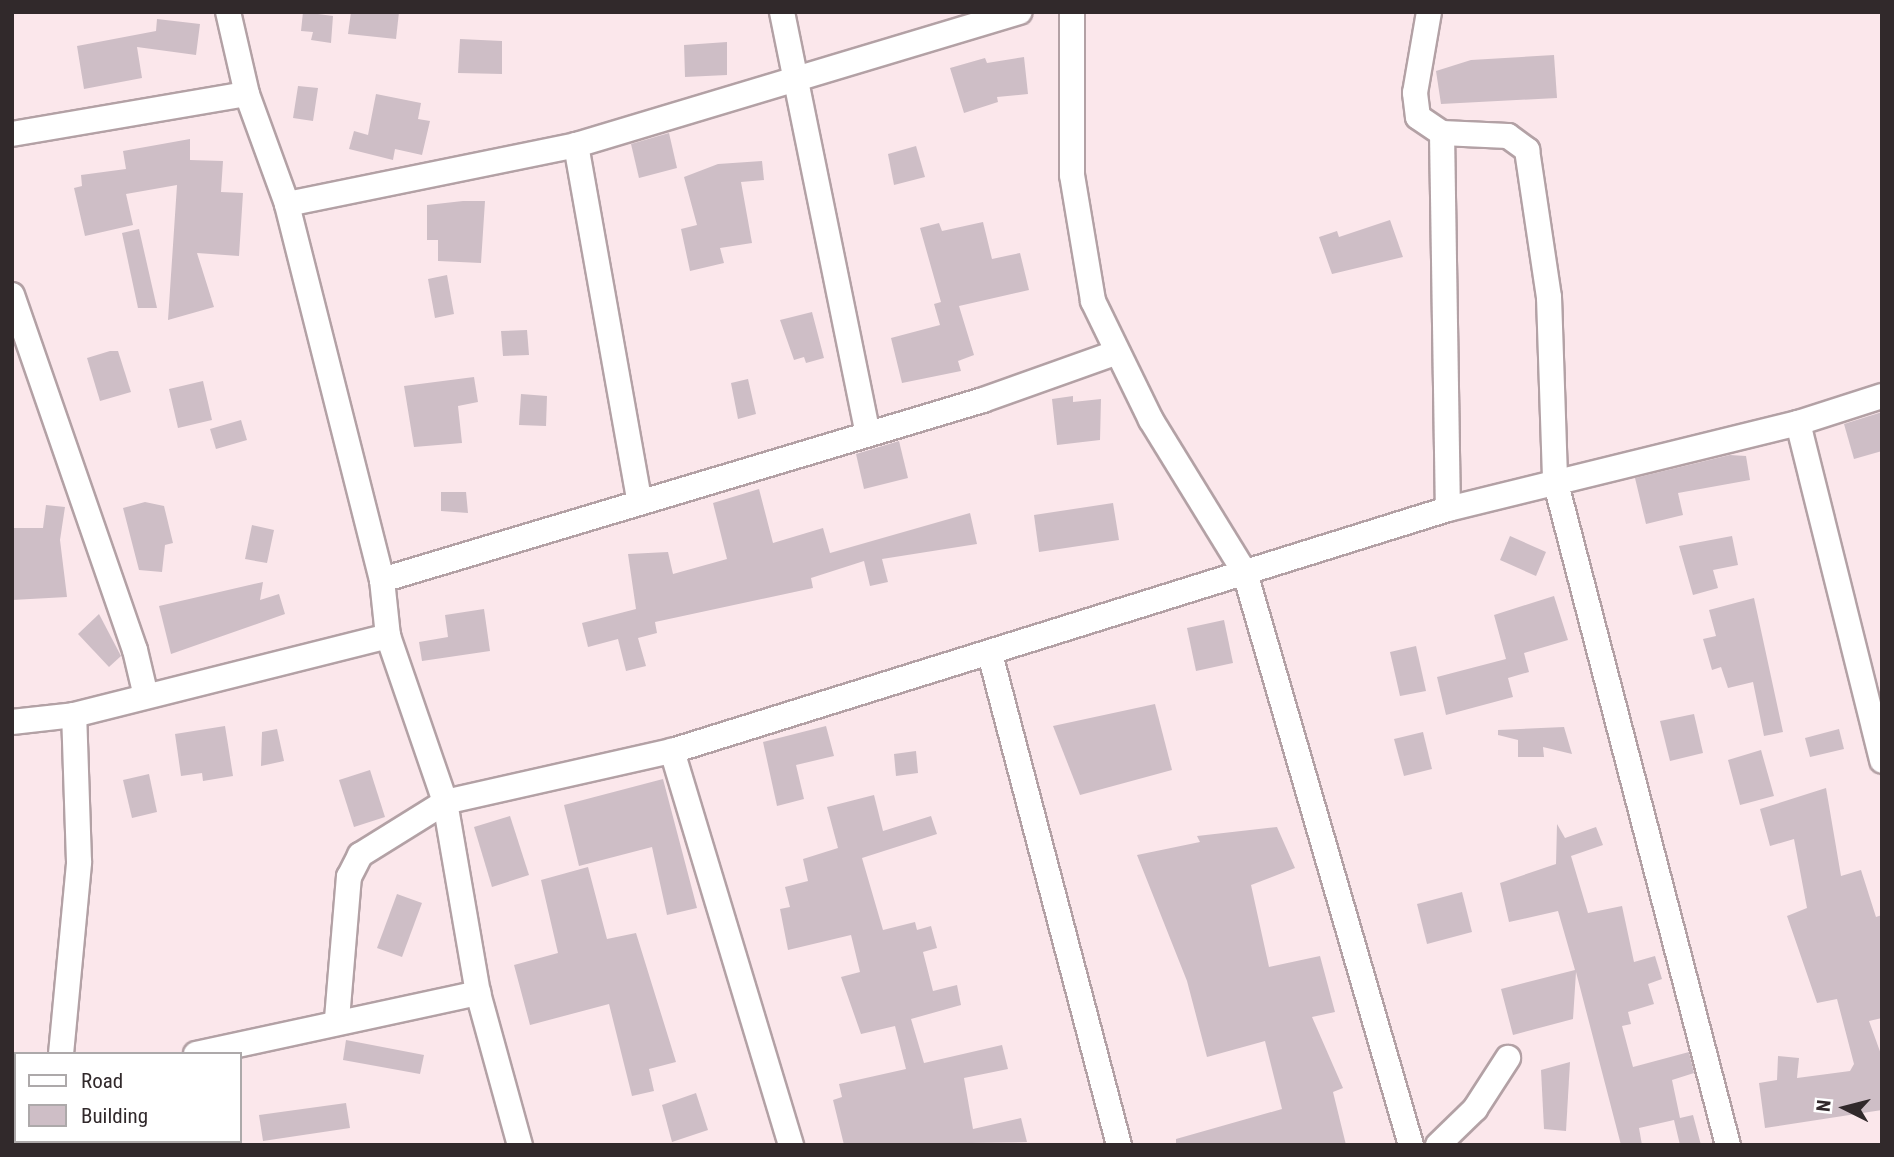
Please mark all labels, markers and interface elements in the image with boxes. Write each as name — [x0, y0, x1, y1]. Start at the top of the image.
legend — [14, 1052, 242, 1143]
text: Road — [81, 1069, 123, 1093]
north arrow — [1810, 1073, 1880, 1143]
text: N — [1812, 1099, 1836, 1113]
text: Building — [81, 1104, 148, 1128]

